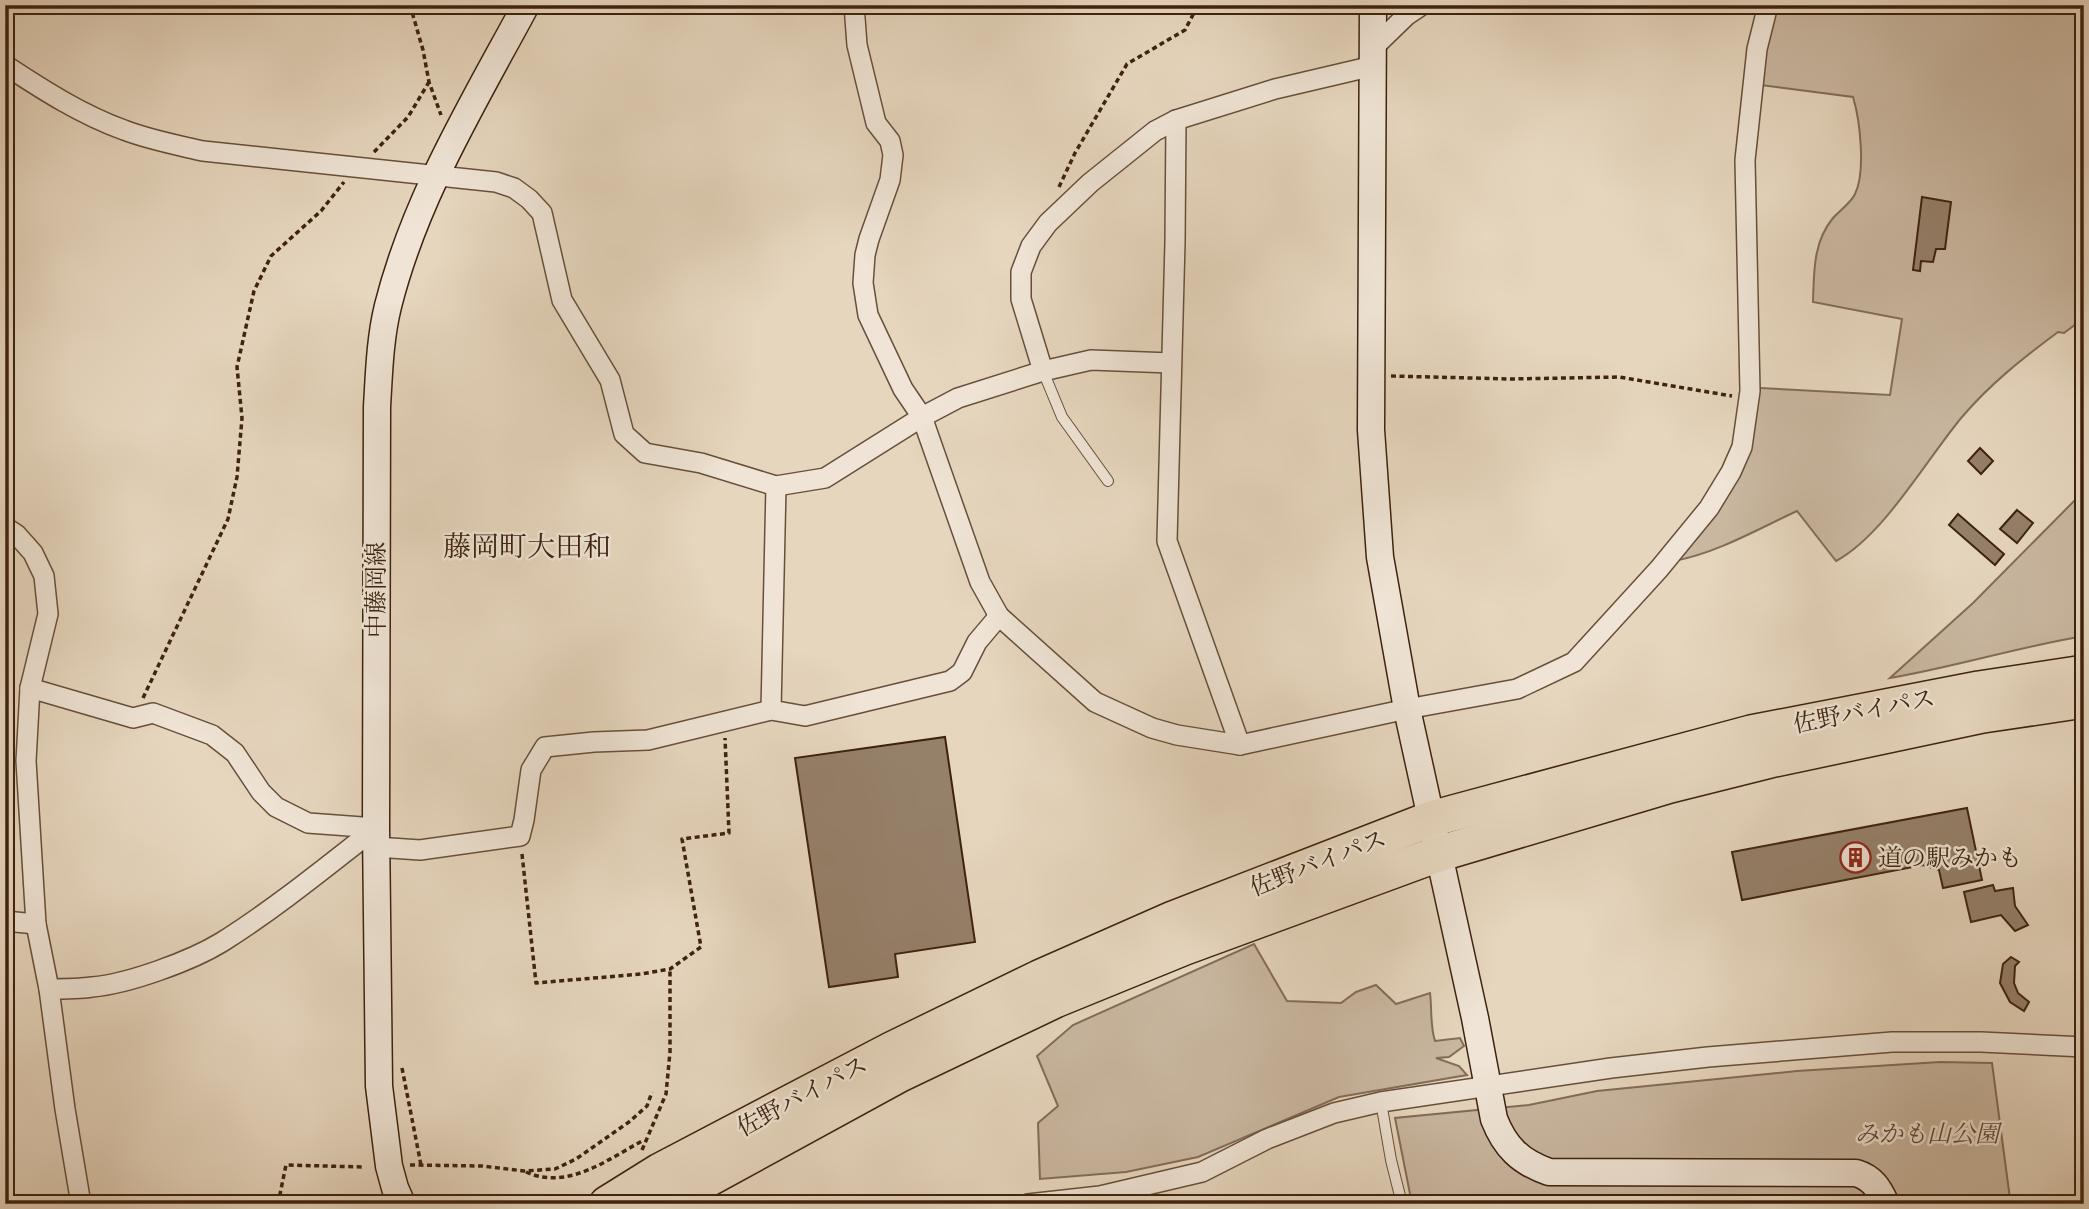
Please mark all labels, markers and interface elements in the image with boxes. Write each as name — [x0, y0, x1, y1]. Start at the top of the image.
district label: 藤岡町大田和 — [443, 530, 611, 565]
street label: 中藤岡線 — [362, 542, 392, 638]
street label: 佐野バイパス — [1791, 684, 1938, 740]
street label: 佐野バイパス — [1246, 824, 1391, 904]
building icon: 道の駅みかも — [1838, 841, 1872, 875]
place label: 道の駅みかも — [1878, 844, 2022, 874]
street label: 佐野バイパス — [732, 1050, 873, 1144]
park label: みかも山公園 — [1855, 1120, 2003, 1150]

